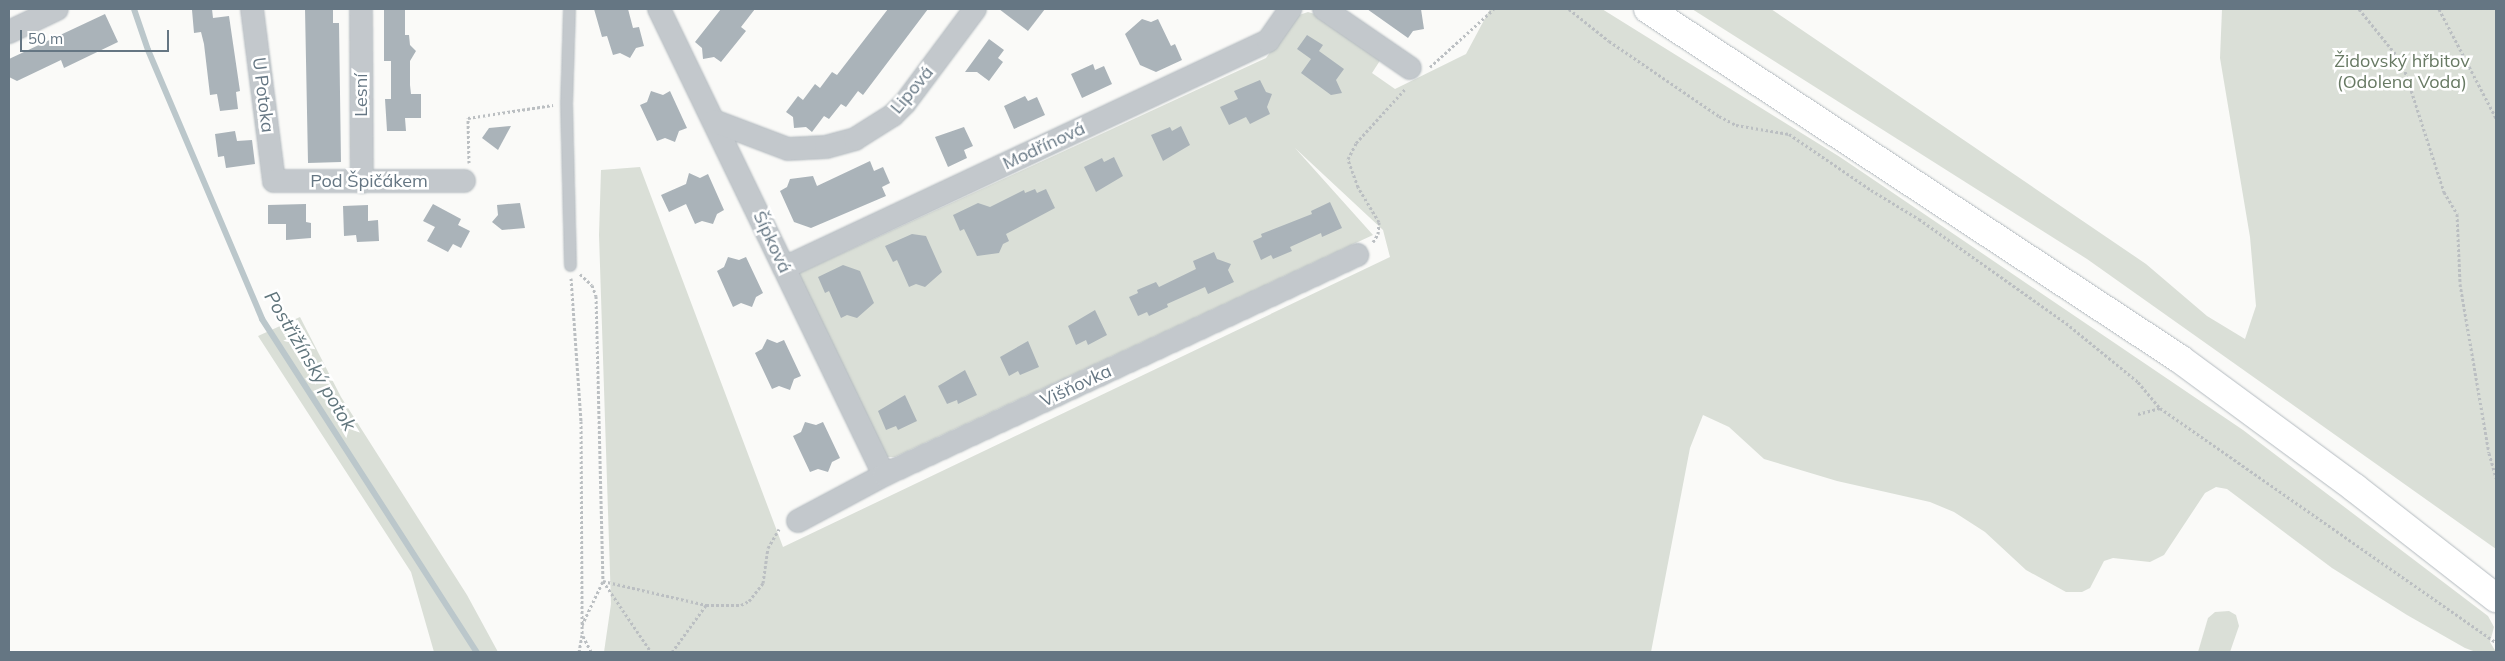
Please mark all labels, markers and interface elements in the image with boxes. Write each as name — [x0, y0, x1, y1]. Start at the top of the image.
scale bar — [22, 20, 171, 52]
text: 50 m — [28, 29, 63, 48]
park label: Židovský hřbitov (Odolena Voda) — [2334, 51, 2470, 94]
street label: U Potoka — [248, 56, 278, 134]
street label: Lipová — [886, 62, 938, 118]
street label: Lesní — [350, 73, 372, 117]
street label: Modřínová — [999, 118, 1089, 174]
street label: Pod Špičákem — [310, 170, 428, 192]
street label: Šípková — [748, 208, 796, 276]
water label: Postřižínský potok — [259, 287, 361, 435]
street label: Višňovka — [1037, 360, 1115, 412]

